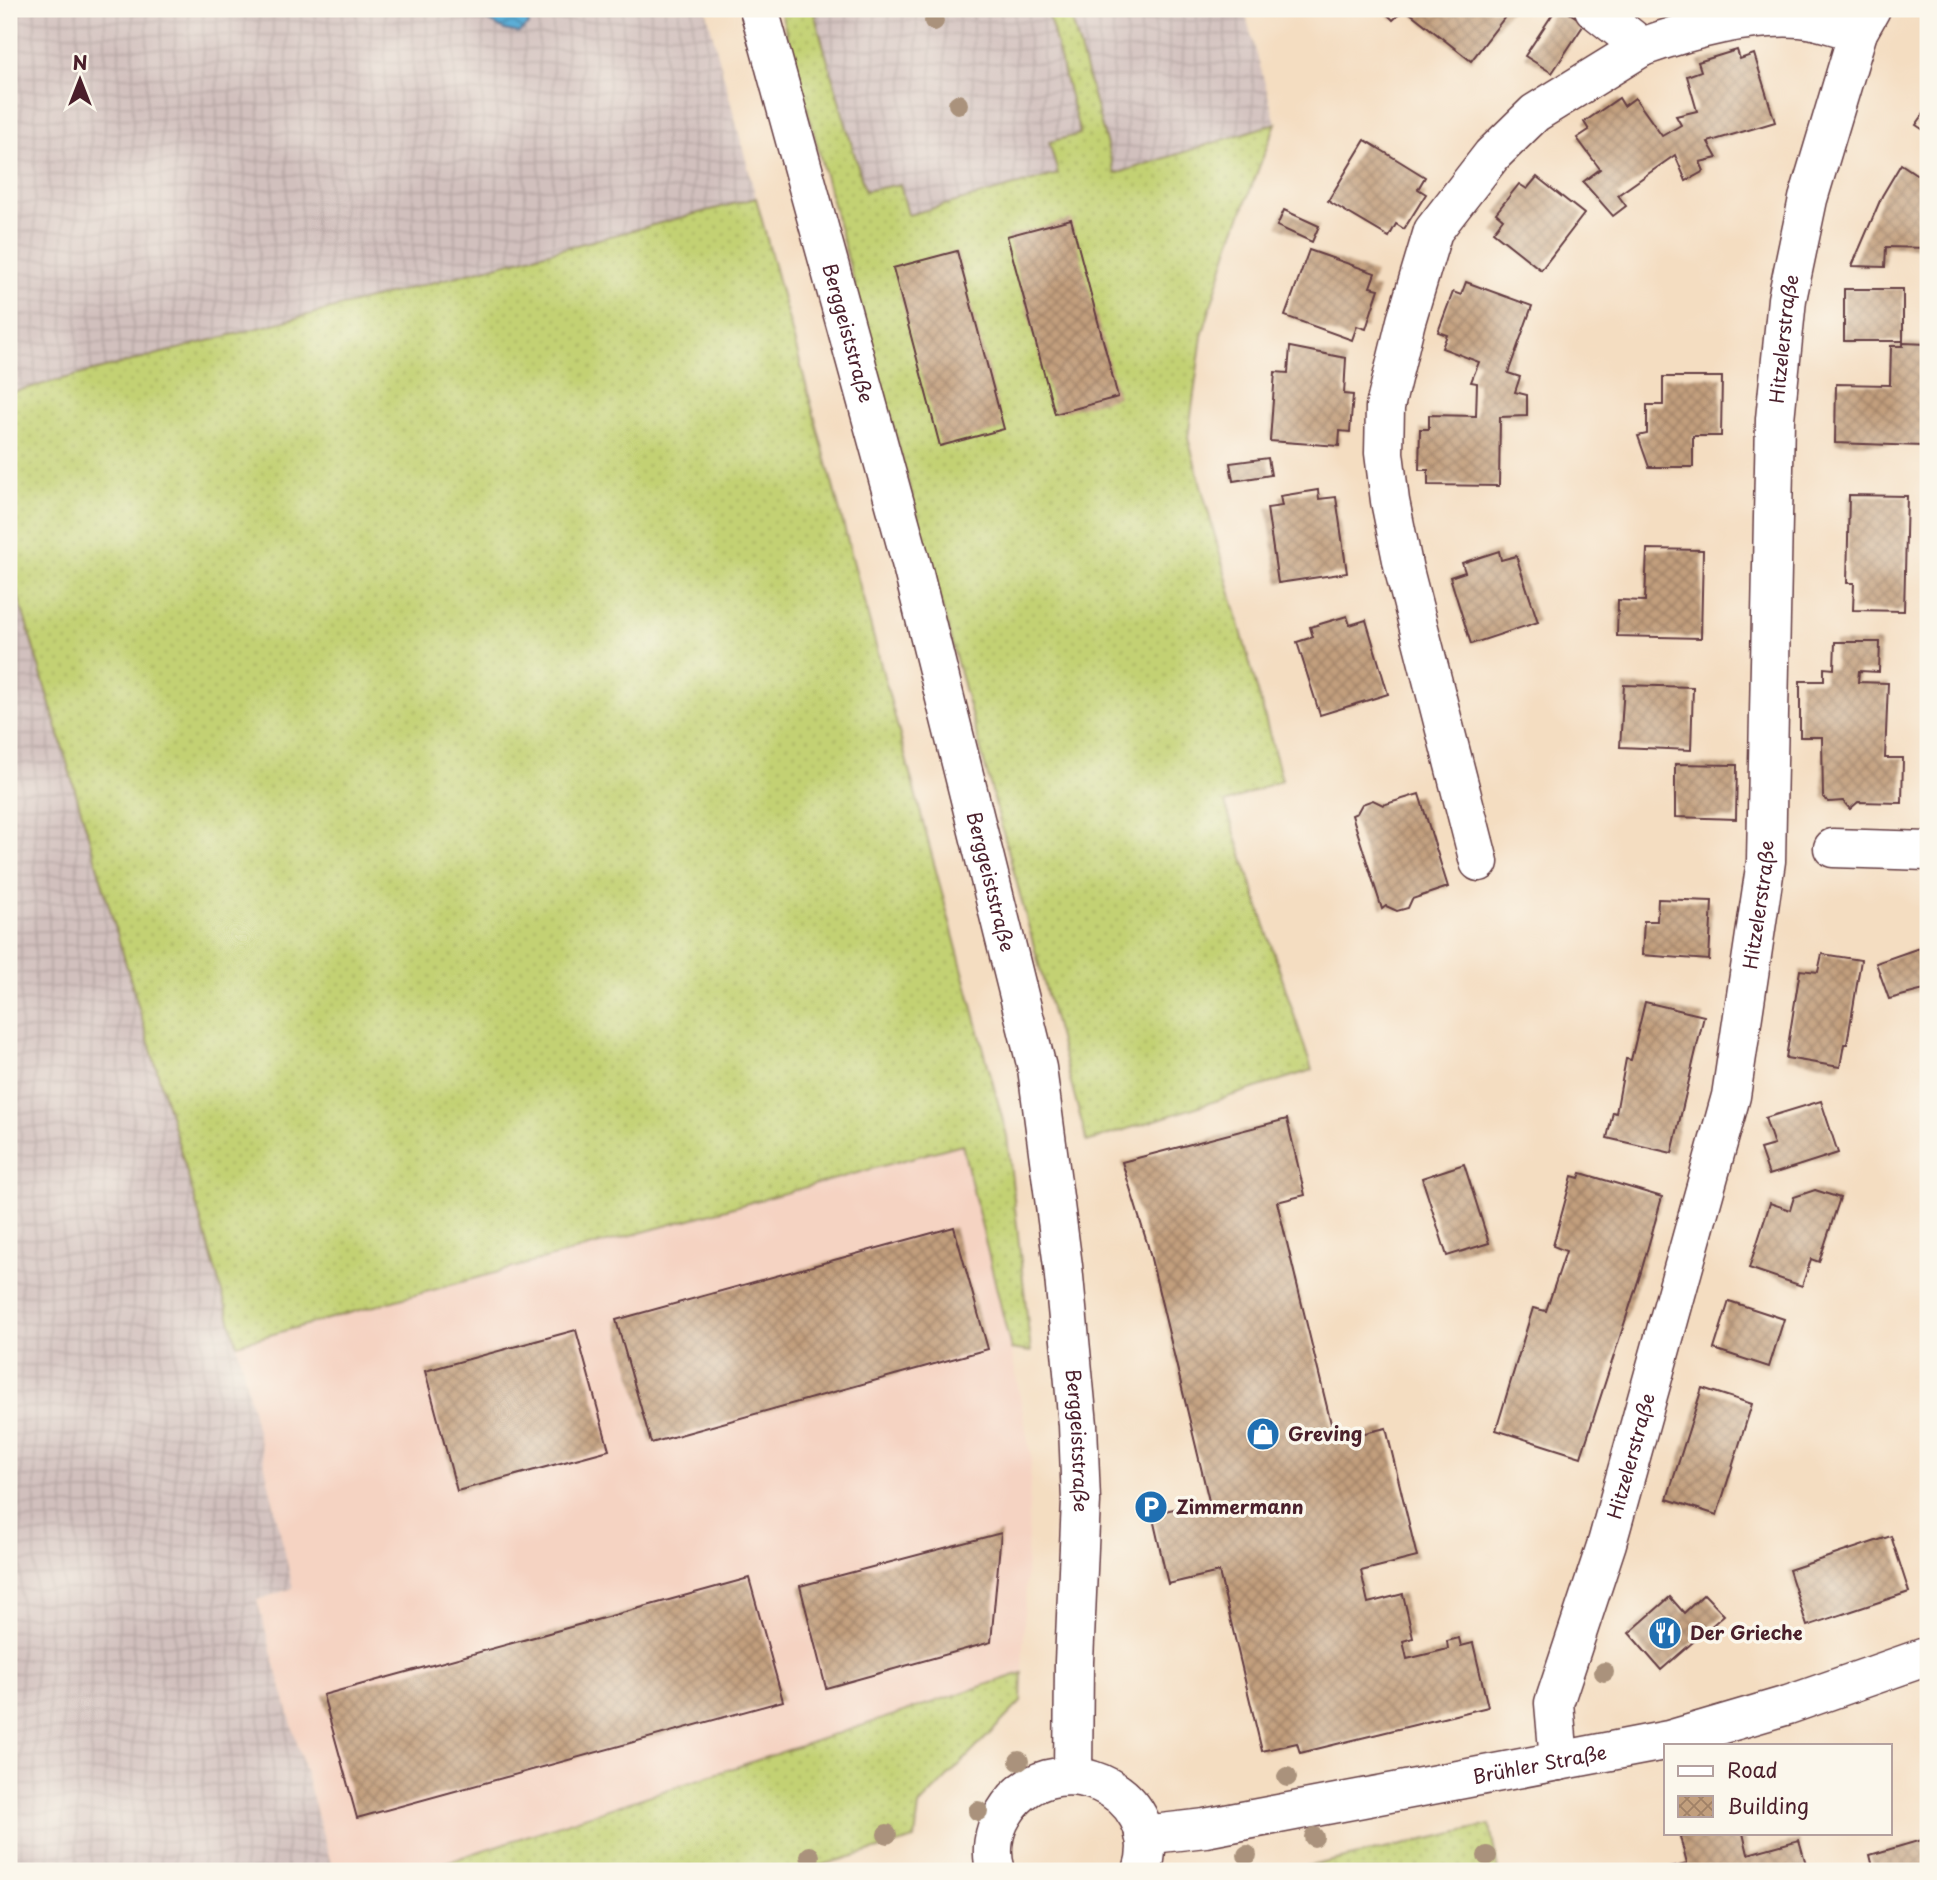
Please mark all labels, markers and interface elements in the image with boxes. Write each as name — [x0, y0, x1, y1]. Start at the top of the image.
north arrow — [46, 46, 116, 116]
text: N — [72, 48, 88, 76]
street label: Berggeiststraße — [816, 260, 881, 406]
street label: Hitzelerstraße — [1762, 272, 1805, 404]
street label: Berggeiststraße — [961, 809, 1023, 954]
street label: Hitzelerstraße — [1735, 840, 1779, 971]
street label: Berggeiststraße — [1060, 1368, 1096, 1513]
street label: Hitzelerstraße — [1599, 1390, 1661, 1522]
shop icon: Greving — [1244, 1415, 1282, 1453]
place label: Greving — [1288, 1419, 1362, 1447]
parking icon: Zimmermann — [1132, 1488, 1170, 1526]
place label: Zimmermann — [1176, 1492, 1304, 1520]
restaurant icon: Der Grieche — [1646, 1614, 1684, 1652]
place label: Der Grieche — [1690, 1618, 1803, 1646]
street label: Brühler Straße — [1470, 1737, 1609, 1790]
legend — [1664, 1744, 1892, 1834]
text: Road — [1727, 1753, 1778, 1785]
text: Building — [1727, 1789, 1809, 1821]

